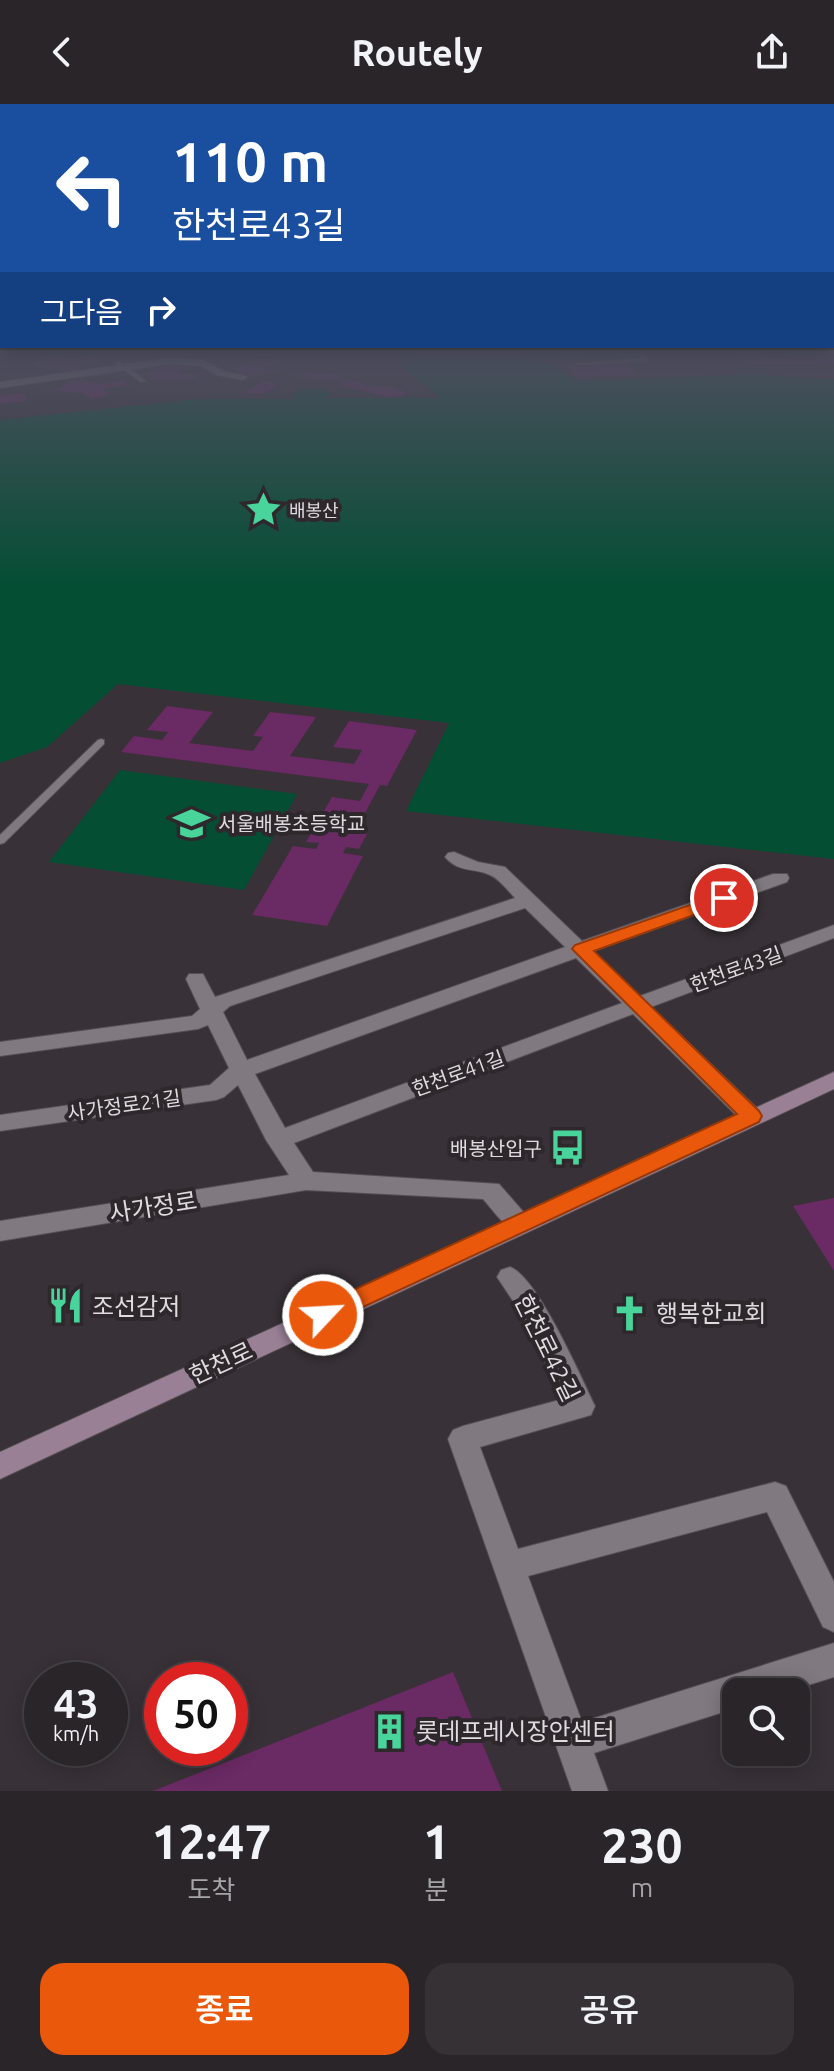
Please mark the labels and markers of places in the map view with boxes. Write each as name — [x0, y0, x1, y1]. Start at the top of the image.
place icon: 배봉산 — [244, 491, 282, 529]
place label: 배봉산 — [289, 500, 339, 520]
school or university icon: 서울배봉초등학교 — [173, 804, 211, 842]
place label: 서울배봉초등학교 — [218, 812, 365, 835]
pin — [690, 864, 758, 932]
bus stop icon: 배봉산입구 — [549, 1129, 587, 1167]
place label: 배봉산입구 — [450, 1137, 542, 1160]
restaurant icon: 조선감저 — [47, 1287, 85, 1325]
place label: 조선감저 — [92, 1293, 180, 1320]
church icon: 행복한교회 — [611, 1294, 649, 1332]
place label: 행복한교회 — [656, 1300, 766, 1327]
building icon: 롯데프레시장안센터 — [371, 1712, 409, 1750]
place label: 롯데프레시장안센터 — [416, 1718, 615, 1745]

